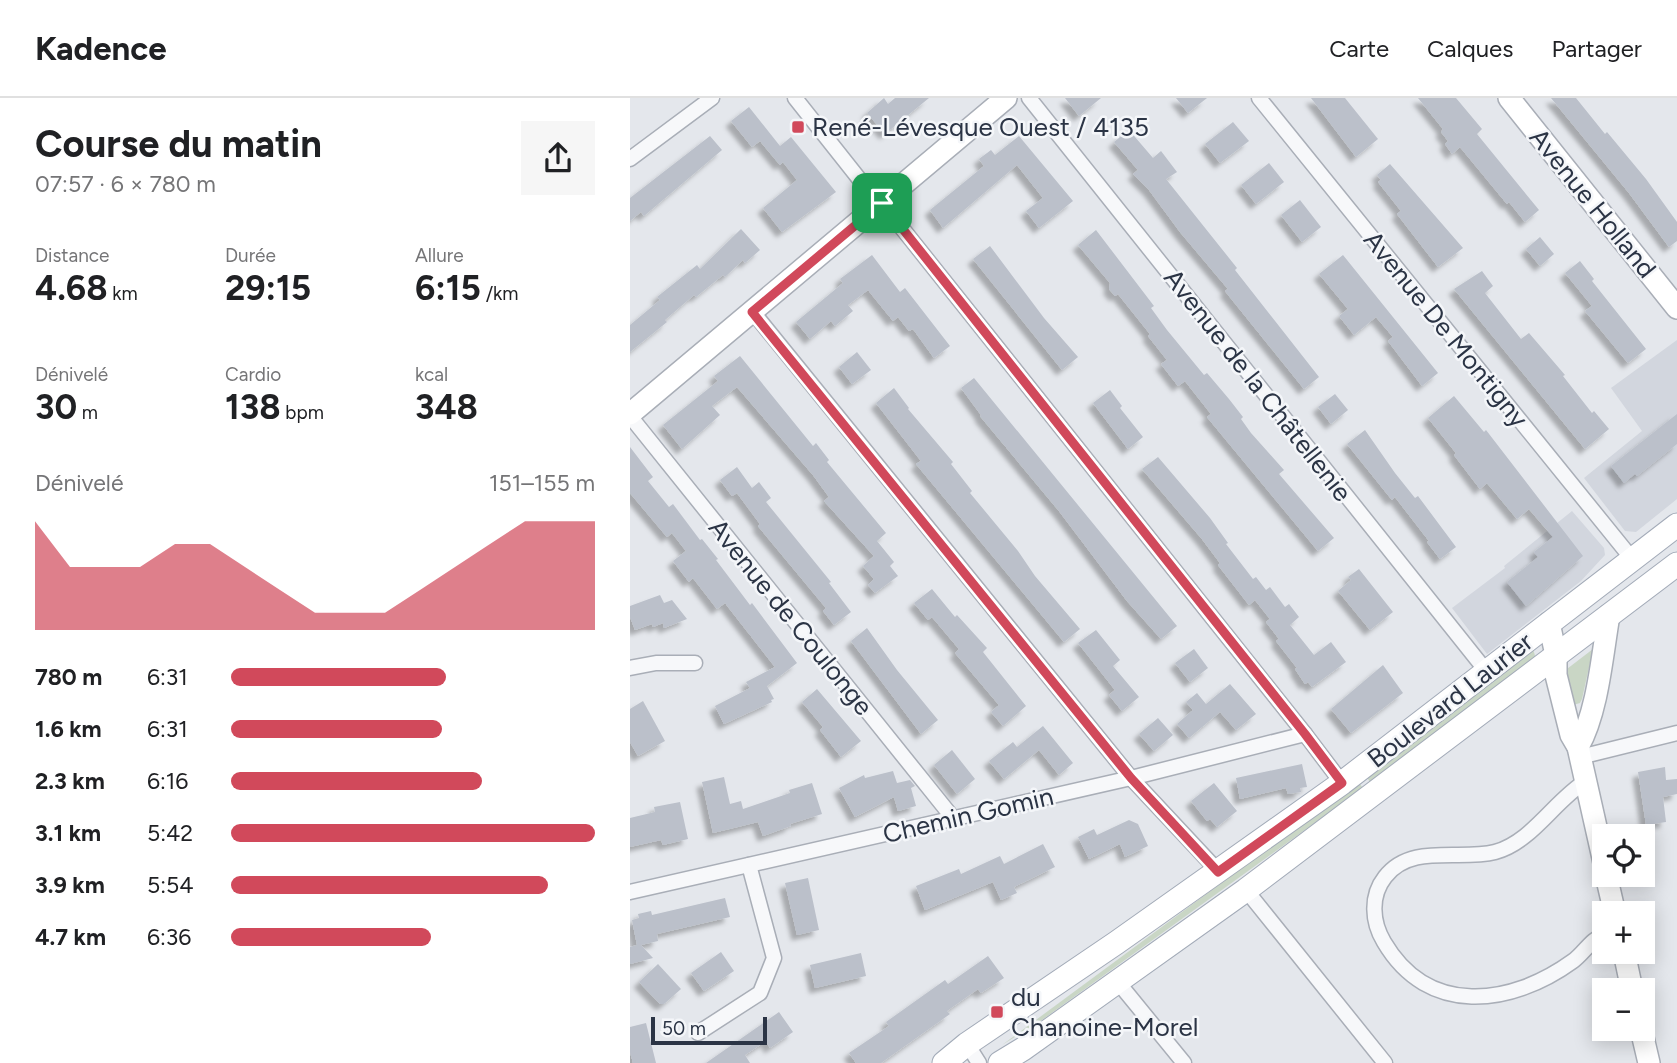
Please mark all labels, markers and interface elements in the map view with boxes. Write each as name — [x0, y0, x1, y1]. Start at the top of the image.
text: Kadence — [35, 29, 167, 68]
text: Carte — [1329, 34, 1389, 63]
text: Calques — [1427, 34, 1513, 63]
text: Partager — [1551, 34, 1642, 63]
place label: René-Lévesque Ouest / 4135 — [812, 111, 1149, 143]
marker: René-Lévesque Ouest / 4135 — [790, 119, 806, 135]
text: Course du matin — [35, 121, 322, 167]
button: share — [521, 121, 595, 195]
street label: Avenue Holland — [1523, 122, 1663, 284]
text: 07:57 · 6 × 780 m — [35, 170, 216, 198]
pin — [852, 173, 912, 233]
icon: arrive — [863, 184, 901, 222]
street label: Avenue De Montigny — [1357, 224, 1535, 434]
text: Distance — [35, 244, 109, 267]
text: Durée — [225, 244, 276, 267]
text: Allure — [415, 244, 464, 267]
street label: Avenue de la Châtellenie — [1157, 262, 1359, 508]
text: 4.68 — [35, 267, 108, 309]
text: 29:15 — [225, 267, 311, 309]
text: 6:15 — [415, 267, 481, 309]
text: km — [108, 282, 138, 305]
text: /km — [481, 282, 518, 305]
text: Dénivelé — [35, 363, 108, 386]
text: Cardio — [225, 363, 281, 386]
text: kcal — [415, 363, 448, 386]
text: 30 — [35, 386, 77, 428]
text: 138 — [225, 386, 281, 428]
text: 348 — [415, 386, 478, 428]
text: m — [77, 401, 98, 424]
text: bpm — [281, 401, 324, 424]
text: Dénivelé — [35, 469, 123, 497]
text: 151–155 m — [489, 469, 595, 497]
street label: Avenue de Coulonge — [702, 512, 880, 722]
street label: Boulevard Laurier — [1361, 625, 1539, 775]
text: 780 m — [35, 663, 102, 691]
text: 6:31 — [147, 663, 188, 691]
text: 1.6 km — [35, 715, 102, 743]
text: 6:31 — [147, 715, 188, 743]
text: 2.3 km — [35, 767, 105, 795]
text: 6:16 — [147, 767, 188, 795]
street label: Chemin Gomin — [880, 780, 1056, 850]
text: 3.1 km — [35, 819, 101, 847]
text: 5:42 — [147, 819, 193, 847]
map controls — [1592, 824, 1655, 1041]
button: locate — [1592, 824, 1655, 887]
text: 3.9 km — [35, 871, 105, 899]
text: 5:54 — [147, 871, 194, 899]
button: + — [1592, 901, 1655, 964]
text: 4.7 km — [35, 923, 106, 951]
text: 6:36 — [147, 923, 191, 951]
button: − — [1592, 978, 1655, 1041]
place label: du Chanoine-Morel — [1011, 981, 1198, 1043]
marker: du Chanoine-Morel — [989, 1004, 1005, 1020]
scale bar — [651, 1014, 766, 1046]
text: 50 m — [662, 1017, 706, 1040]

